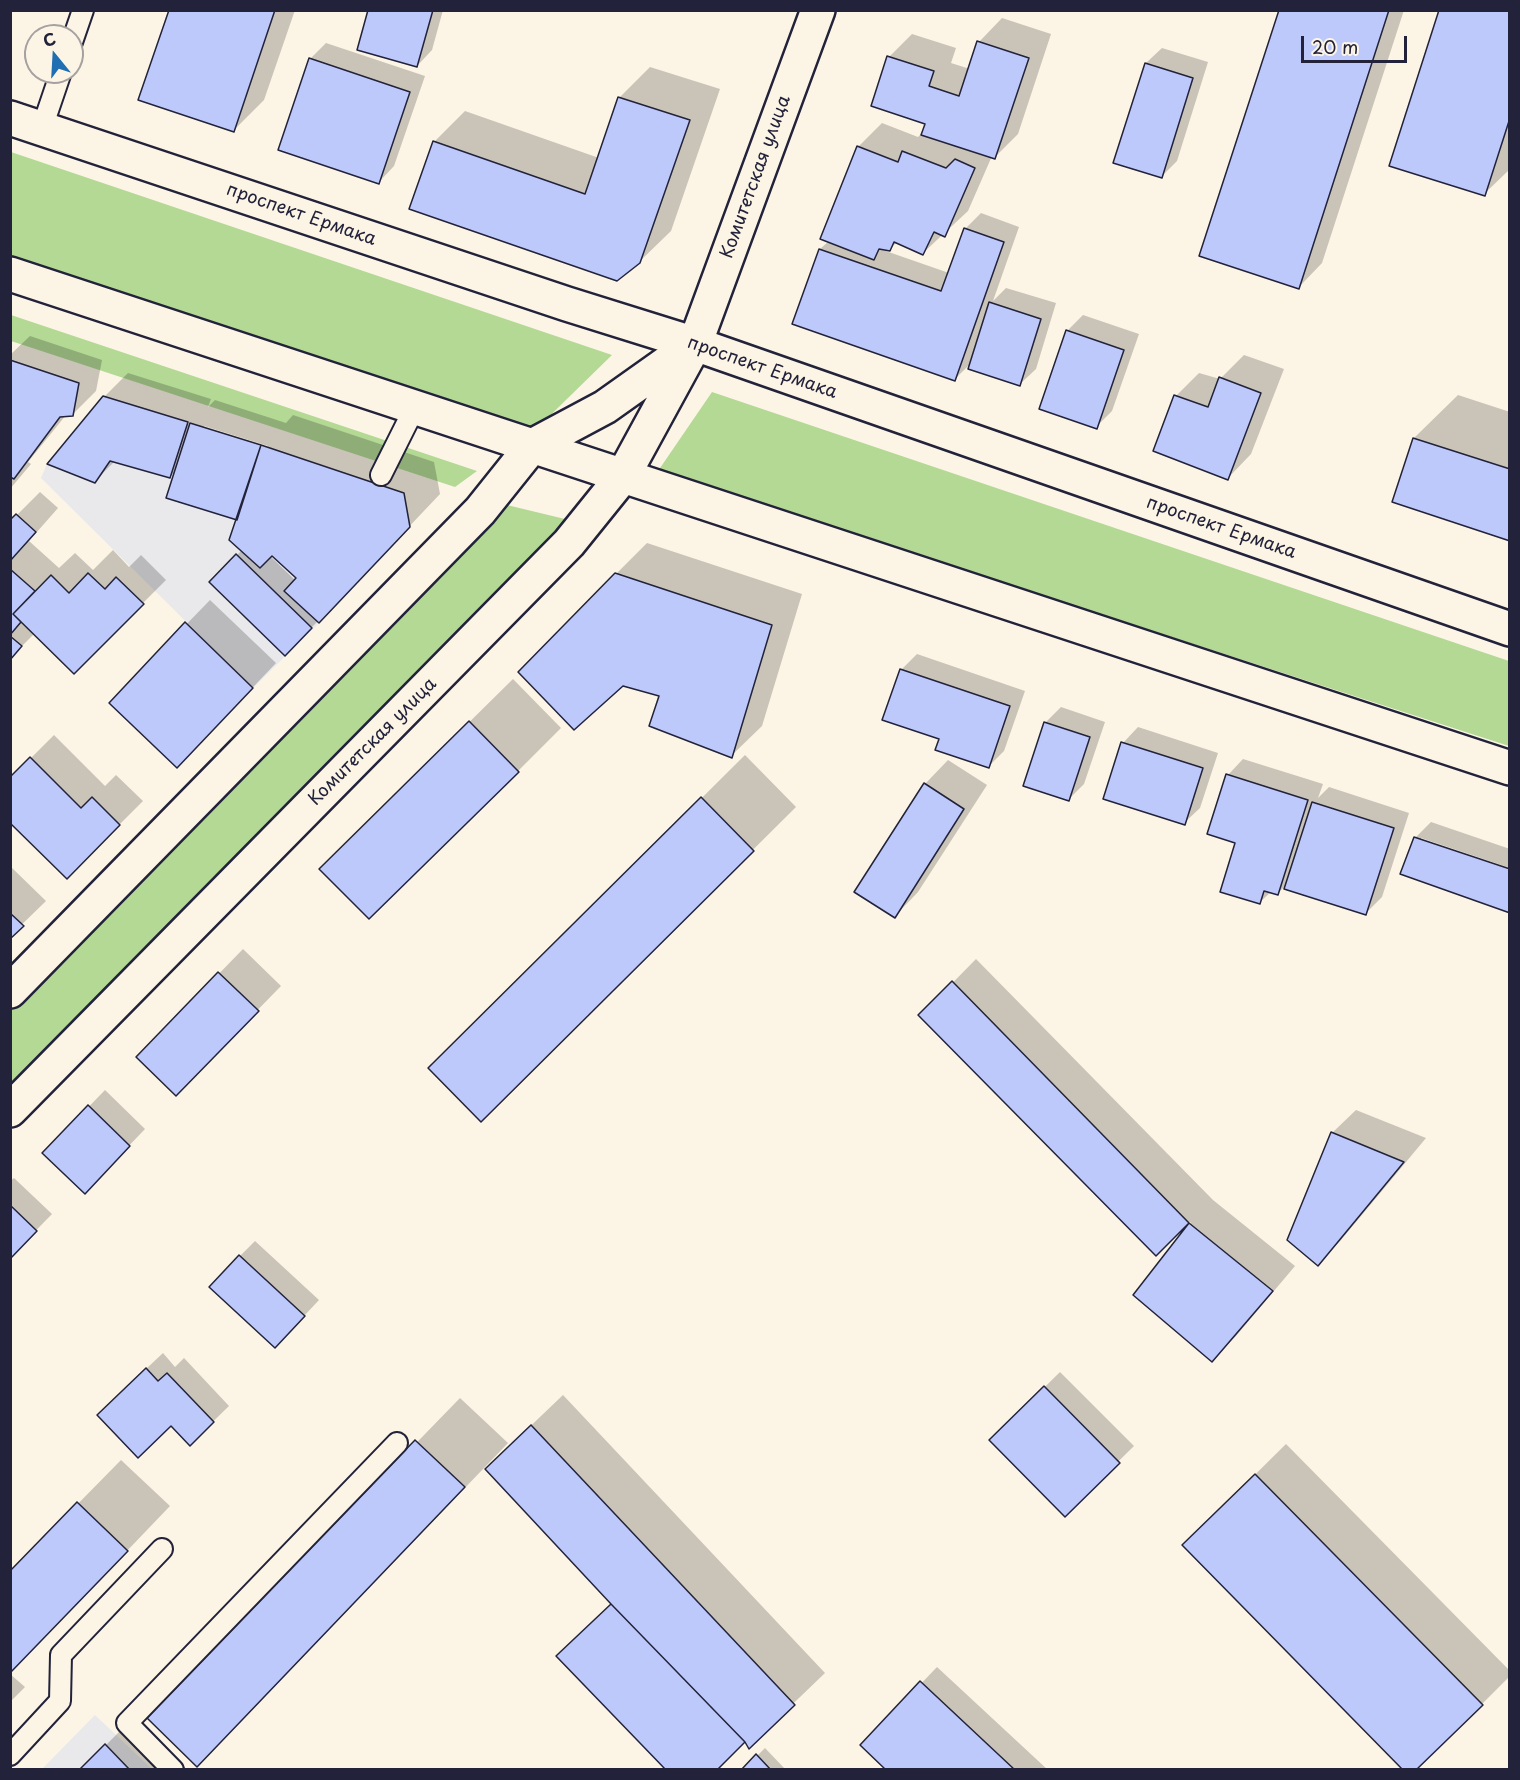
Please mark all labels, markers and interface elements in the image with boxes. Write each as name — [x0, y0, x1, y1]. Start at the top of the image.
north arrow — [24, 24, 84, 84]
scale bar — [1304, 24, 1410, 62]
text: С — [40, 26, 58, 52]
text: 20 m — [1312, 33, 1358, 60]
street label: Комитетская улица — [716, 92, 796, 262]
street label: проспект Ермака — [223, 179, 379, 251]
street label: проспект Ермака — [684, 332, 840, 404]
street label: проспект Ермака — [1143, 492, 1299, 564]
street label: Комитетская улица — [305, 674, 441, 810]

